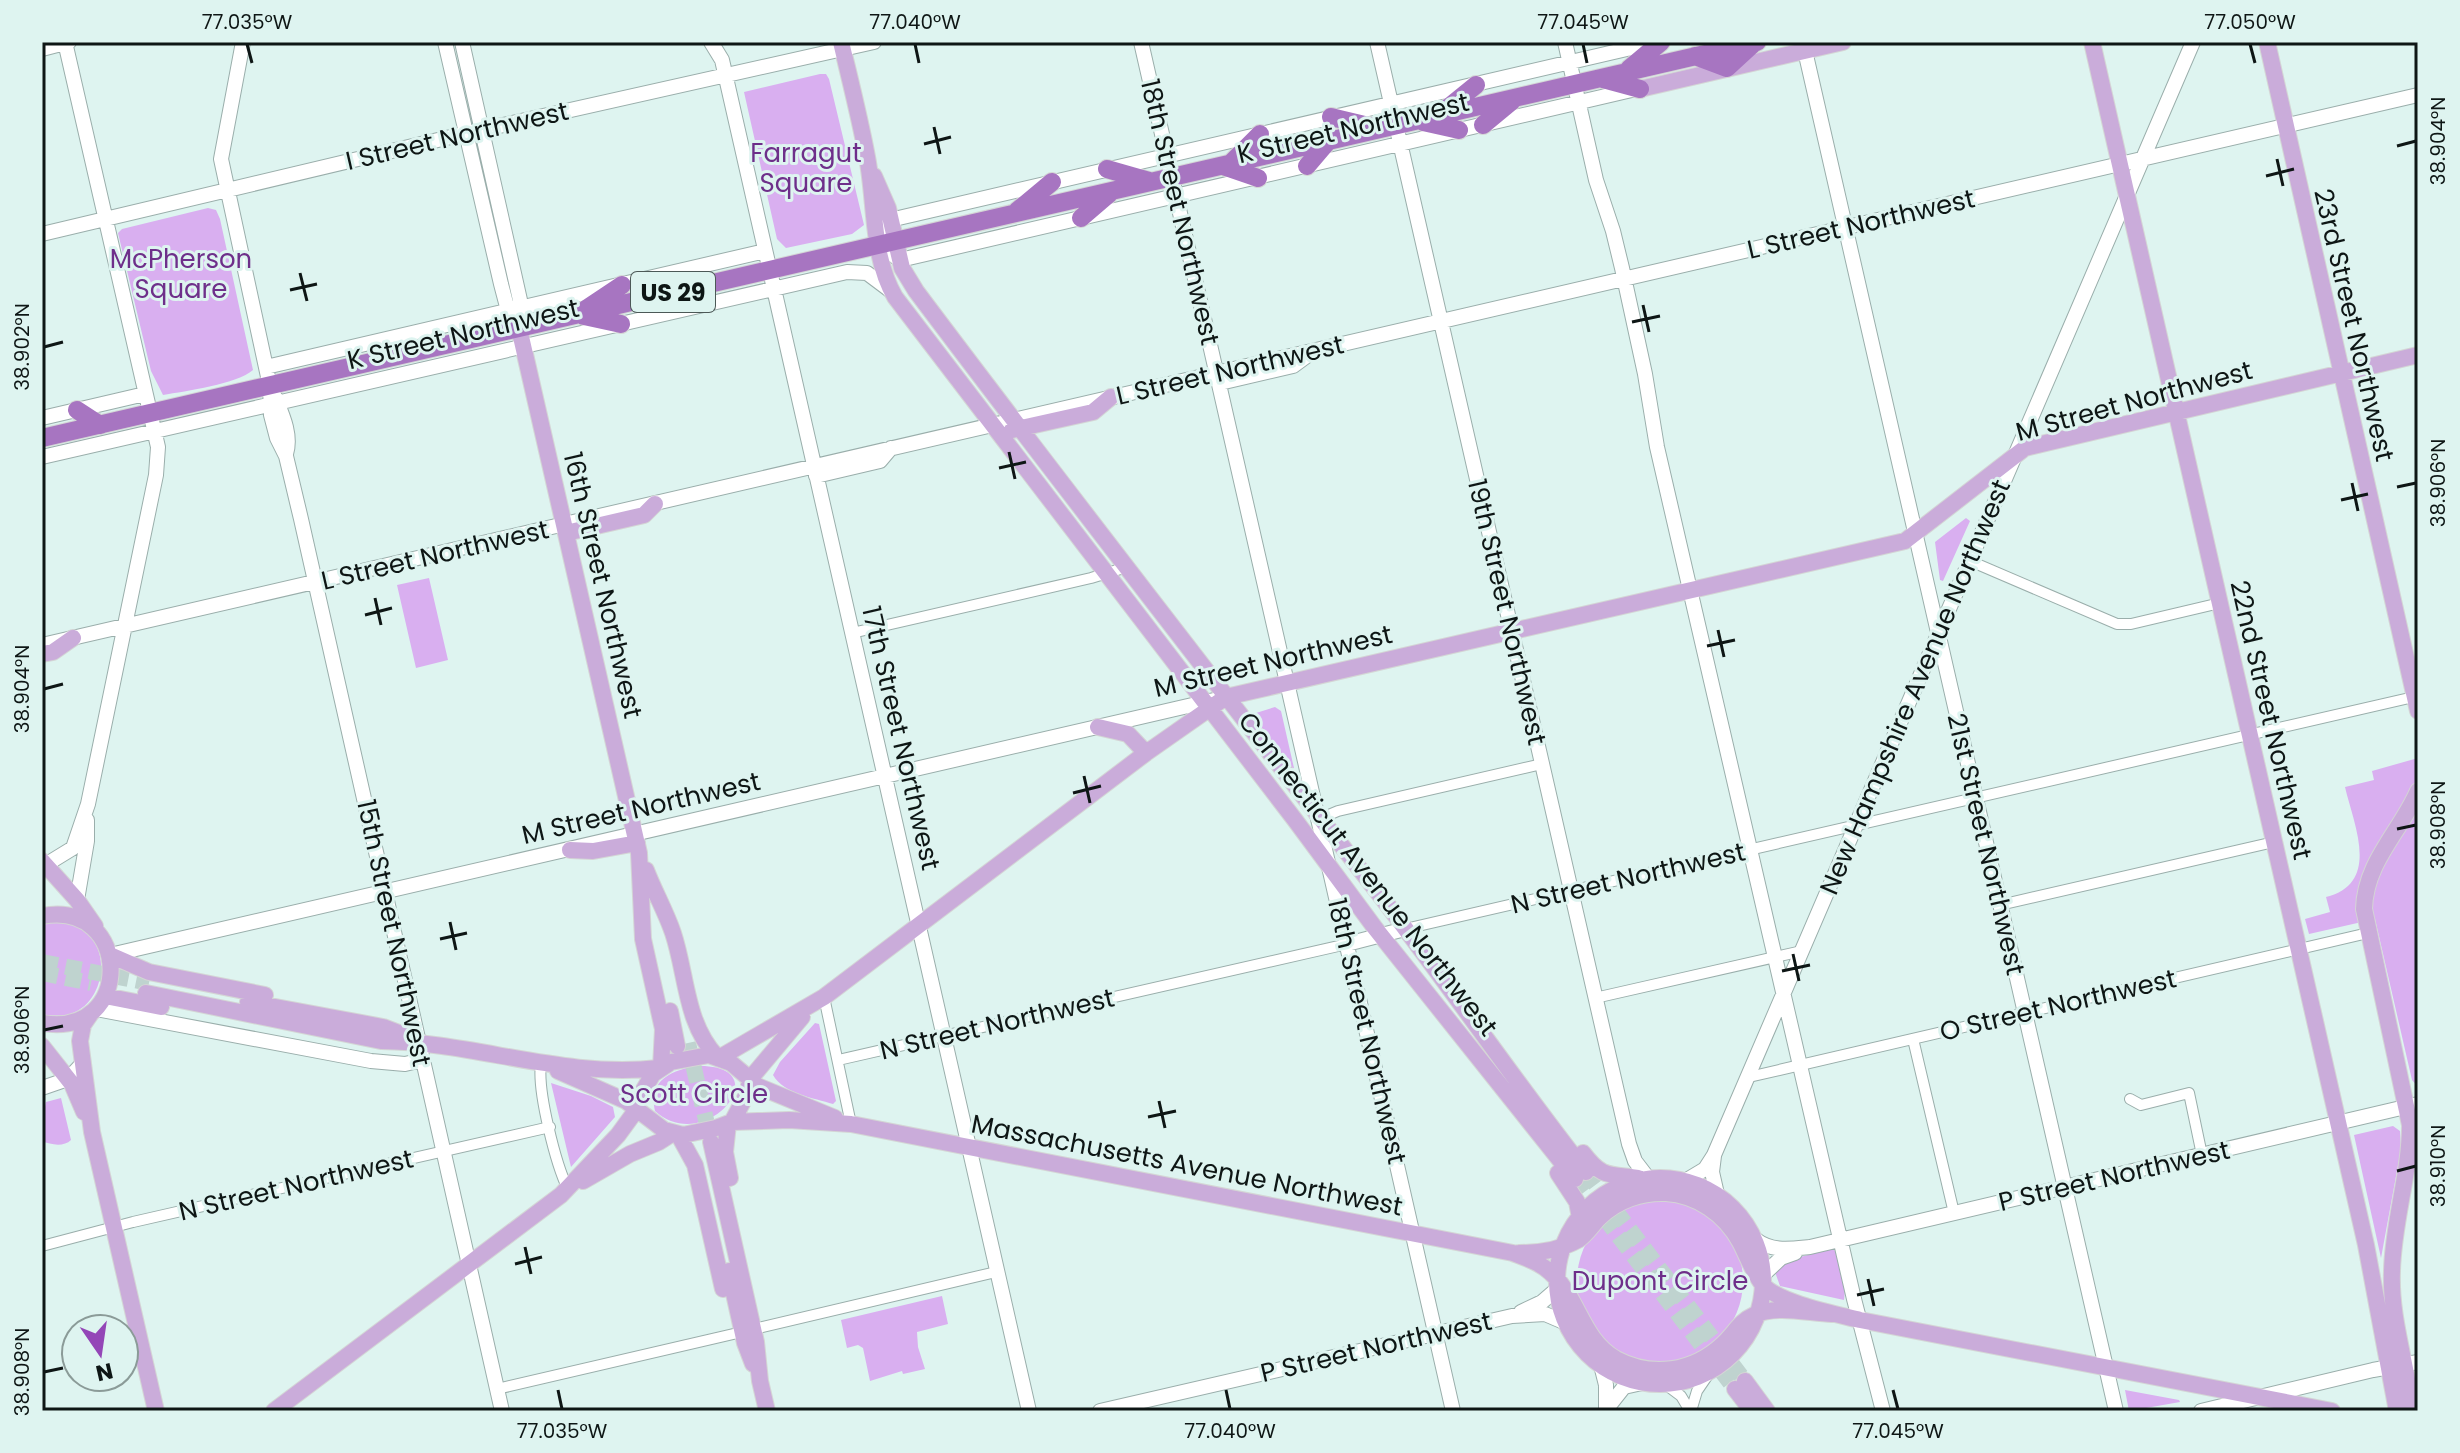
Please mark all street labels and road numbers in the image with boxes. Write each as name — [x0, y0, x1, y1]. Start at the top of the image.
street label: 18th Street Northwest — [1132, 75, 1228, 349]
street label: K Street Northwest — [1234, 84, 1472, 172]
street label: I Street Northwest — [342, 93, 572, 179]
street label: L Street Northwest — [1744, 180, 1978, 268]
street label: 23rd Street Northwest — [2305, 185, 2403, 465]
road number: US 29 — [631, 272, 715, 312]
street label: K Street Northwest — [344, 290, 582, 378]
street label: L Street Northwest — [1113, 326, 1347, 414]
street label: M Street Northwest — [2012, 352, 2256, 450]
street label: 16th Street Northwest — [555, 448, 651, 722]
street label: New Hampshire Avenue Northwest — [1811, 474, 2019, 900]
street label: 19th Street Northwest — [1459, 475, 1555, 749]
street label: L Street Northwest — [318, 511, 552, 599]
street label: 22nd Street Northwest — [2221, 577, 2321, 863]
street label: 17th Street Northwest — [853, 602, 949, 874]
street label: M Street Northwest — [1150, 616, 1396, 706]
street label: Connecticut Avenue Northwest — [1230, 704, 1506, 1044]
street label: 21st Street Northwest — [1938, 710, 2034, 978]
street label: M Street Northwest — [518, 763, 764, 853]
street label: 15th Street Northwest — [348, 796, 440, 1070]
street label: N Street Northwest — [1507, 834, 1749, 922]
street label: 18th Street Northwest — [1319, 894, 1415, 1168]
street label: O Street Northwest — [1936, 960, 2180, 1050]
street label: N Street Northwest — [876, 980, 1118, 1068]
street label: Massachusetts Avenue Northwest — [968, 1105, 1406, 1225]
street label: P Street Northwest — [1995, 1132, 2233, 1220]
street label: N Street Northwest — [175, 1141, 417, 1229]
street label: P Street Northwest — [1257, 1303, 1495, 1391]

